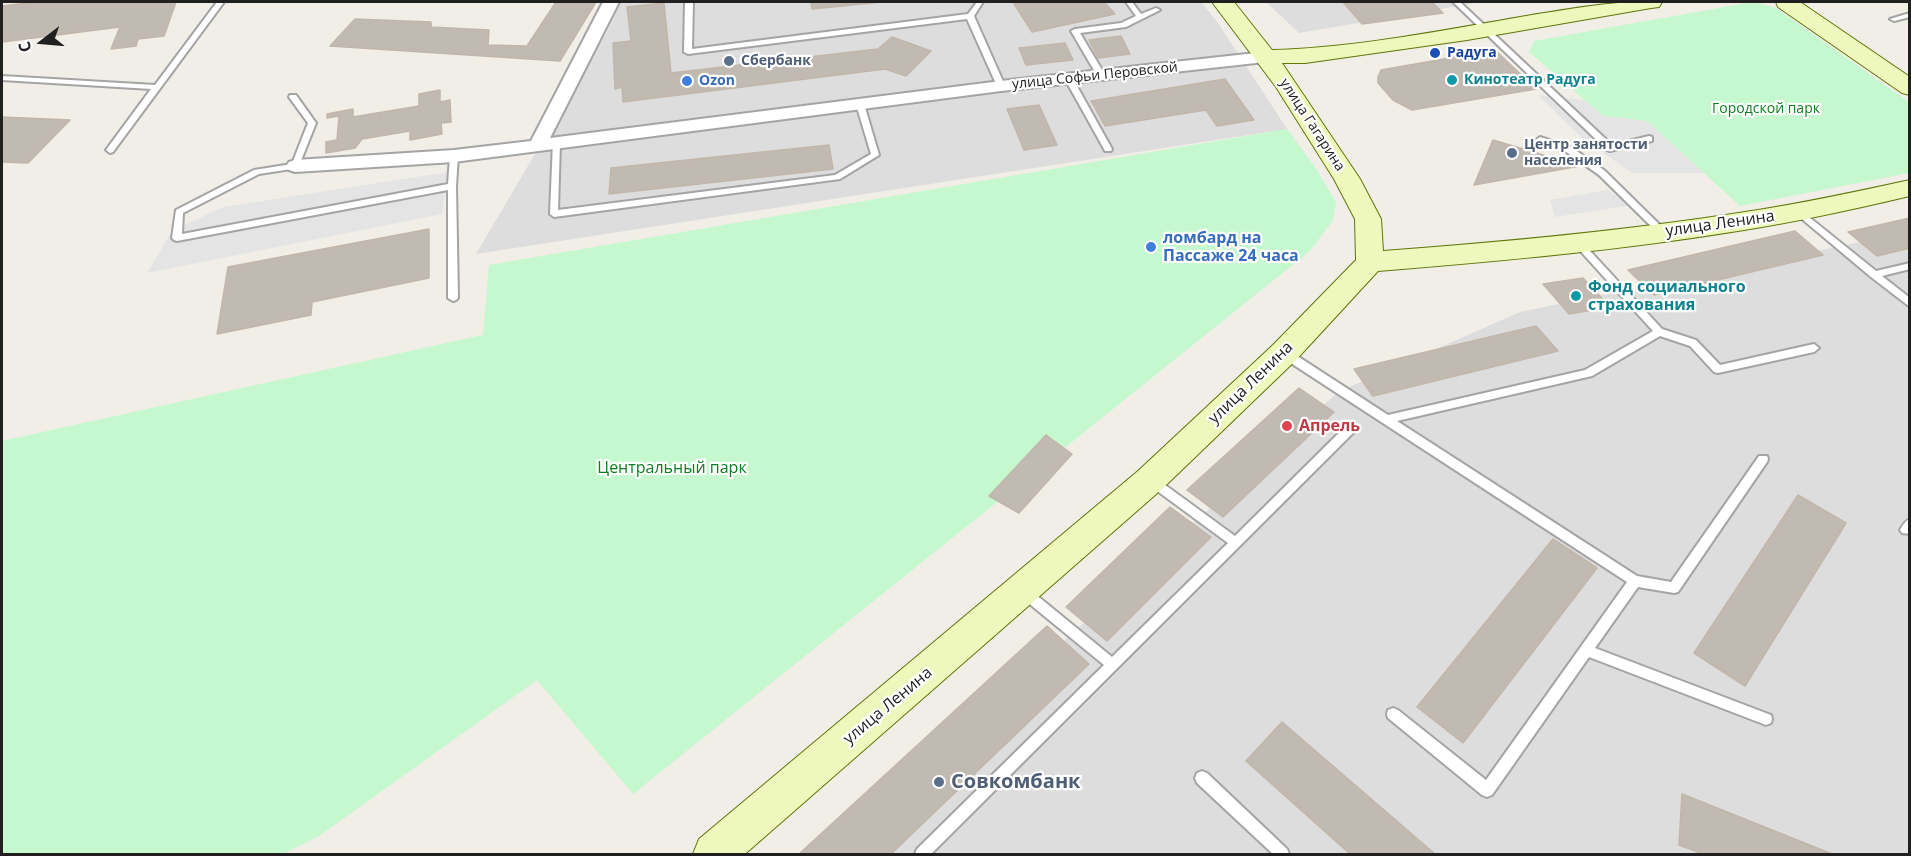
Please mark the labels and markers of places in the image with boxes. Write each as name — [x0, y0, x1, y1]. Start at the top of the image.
place label: Радуга — [1447, 45, 1497, 61]
marker: Радуга — [1428, 46, 1442, 60]
place label: Сбербанк — [741, 53, 811, 69]
marker: Сбербанк — [722, 54, 736, 68]
place label: Кинотеатр Радуга — [1464, 72, 1596, 88]
place label: Ozon — [699, 73, 735, 89]
marker: Кинотеатр Радуга — [1445, 73, 1459, 87]
marker: Ozon — [680, 74, 694, 88]
place label: Центр занятости населения — [1524, 137, 1648, 170]
marker: Центр занятости населения — [1505, 146, 1519, 160]
place label: ломбард на Пассаже 24 часа — [1163, 228, 1299, 266]
marker: ломбард на Пассаже 24 часа — [1144, 240, 1158, 254]
place label: Фонд социального страхования — [1588, 277, 1746, 315]
marker: Фонд социального страхования — [1569, 289, 1583, 303]
place label: Апрель — [1299, 416, 1360, 436]
marker: Апрель — [1280, 419, 1294, 433]
place label: Совкомбанк — [951, 770, 1081, 794]
marker: Совкомбанк — [932, 775, 946, 789]

